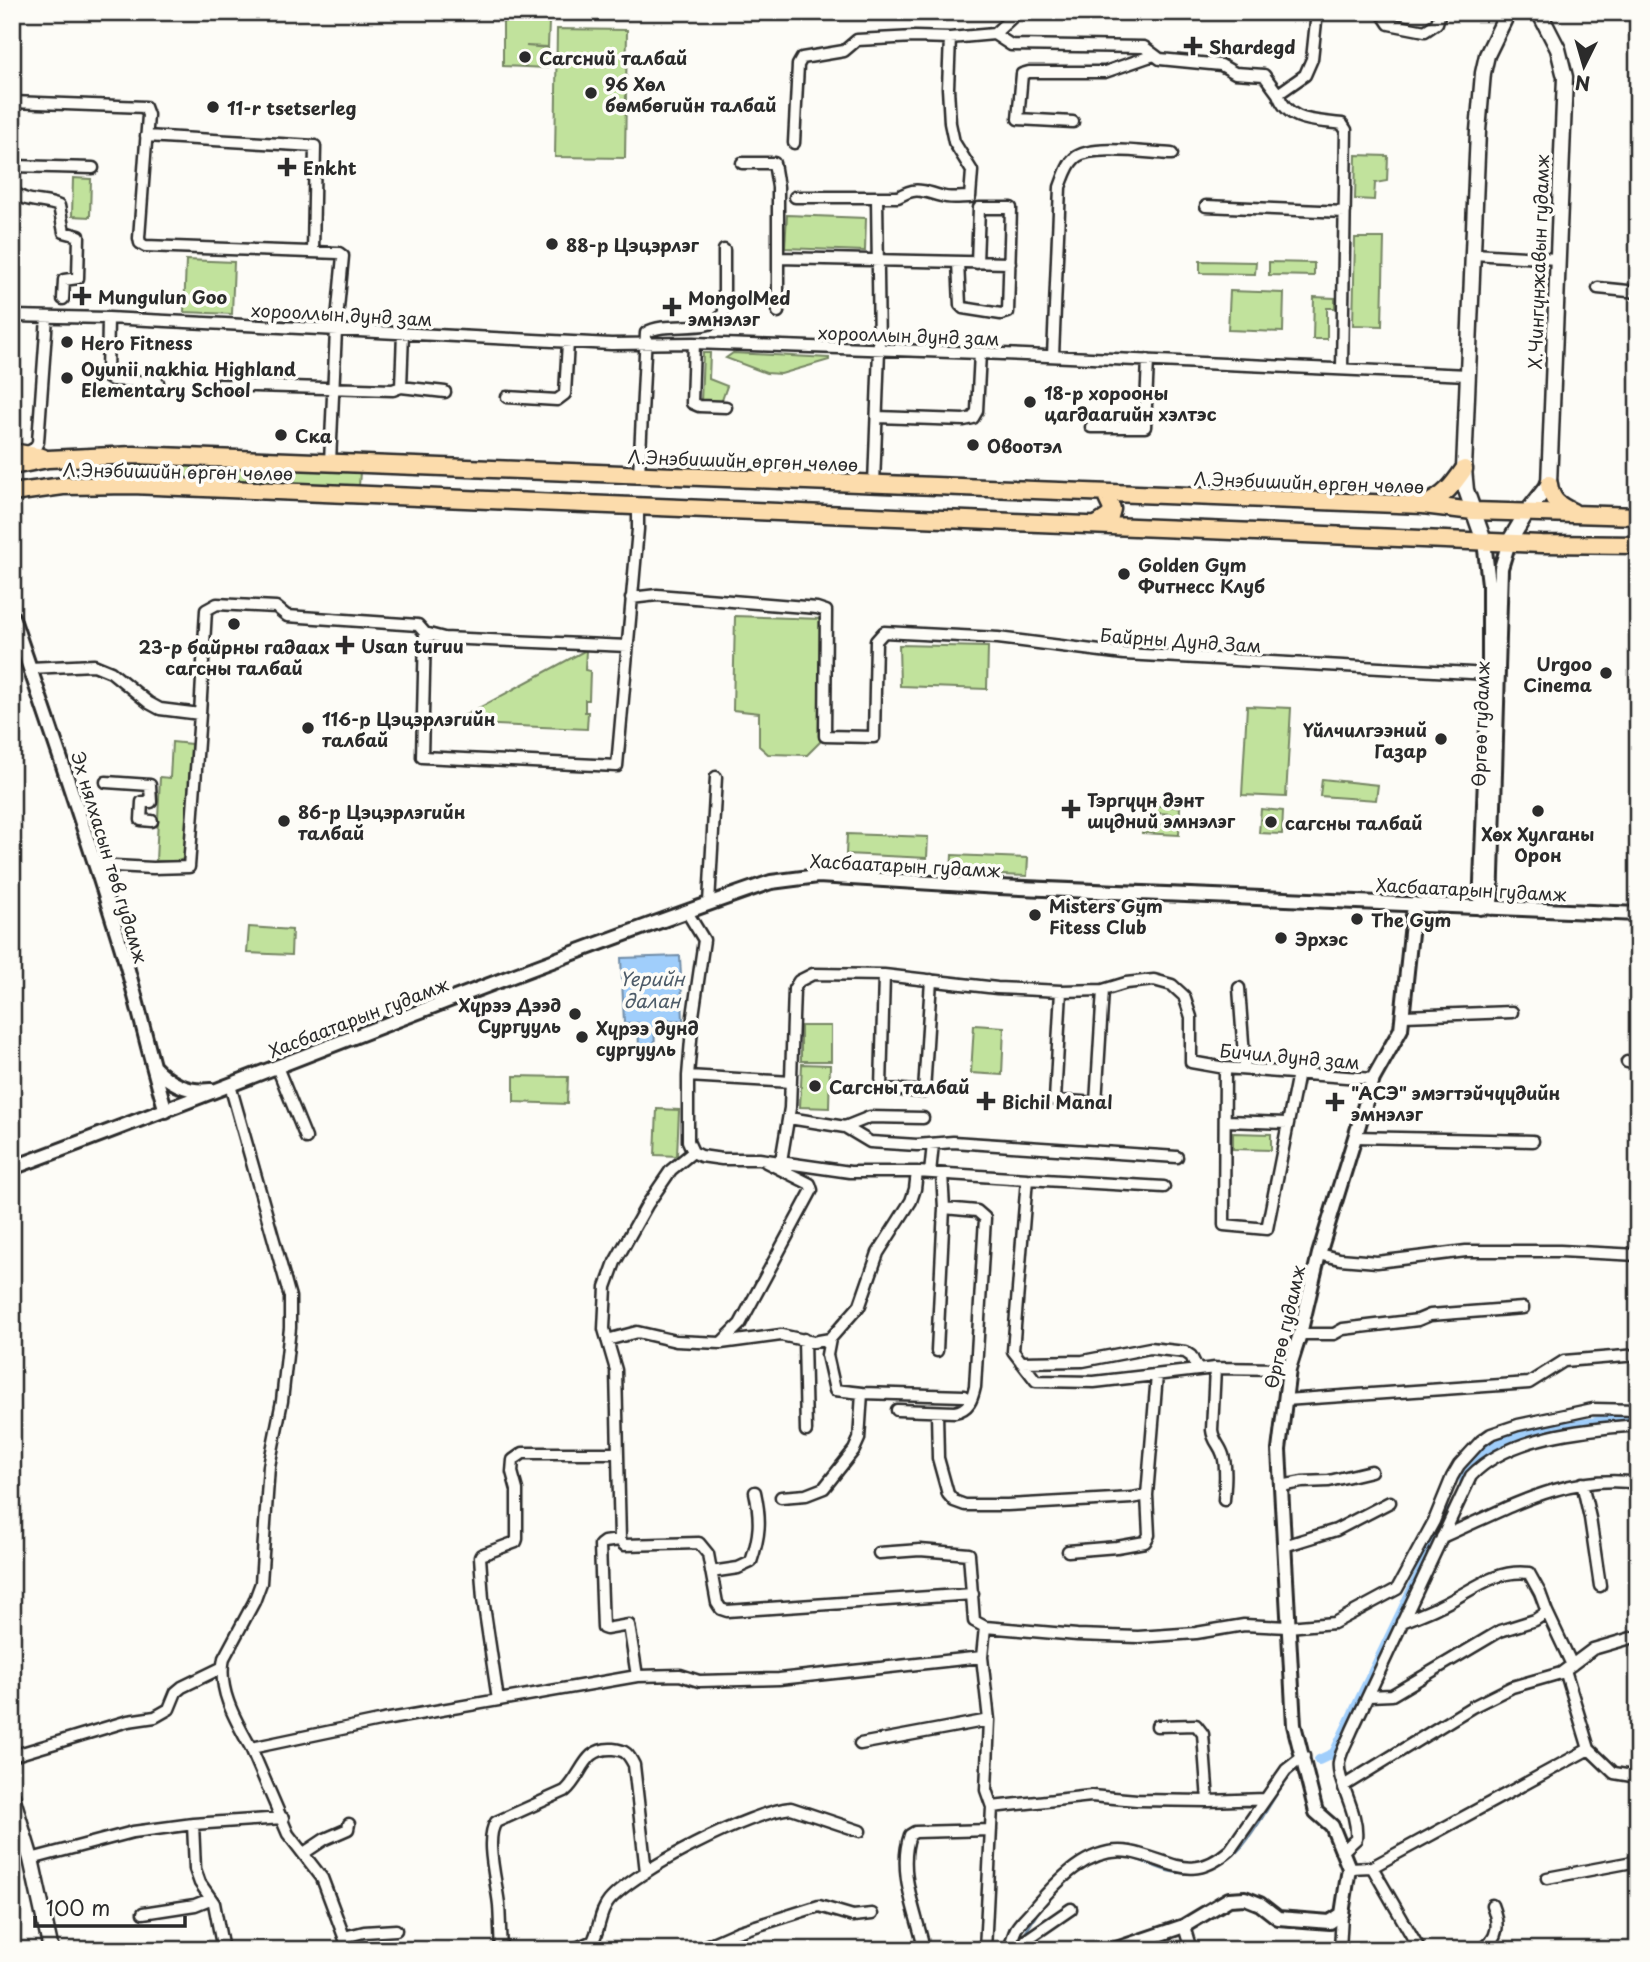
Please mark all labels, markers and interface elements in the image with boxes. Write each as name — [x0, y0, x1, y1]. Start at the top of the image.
north arrow — [1548, 32, 1618, 102]
place label: Shardegd — [1209, 33, 1295, 60]
marker: Shardegd — [1183, 36, 1203, 56]
place label: Сагсний талбай — [539, 44, 687, 71]
marker: Сагсний талбай — [517, 49, 533, 65]
text: N — [1574, 69, 1591, 99]
place label: 96 Хөл бөмбөгийн талбай — [605, 70, 777, 118]
marker: 96 Хөл бөмбөгийн талбай — [583, 85, 599, 101]
place label: 11-r tsetserleg — [227, 94, 357, 121]
marker: 11-r tsetserleg — [205, 99, 221, 115]
street label: Х.Чингүнжавын гудамж — [1521, 153, 1555, 370]
place label: Enkht — [303, 154, 357, 181]
marker: Enkht — [277, 157, 297, 177]
place label: 88-р Цэцэрлэг — [566, 231, 700, 258]
marker: 88-р Цэцэрлэг — [544, 236, 560, 252]
place label: Mungulun Goo — [98, 283, 227, 310]
place label: MongolMed эмнэлэг — [688, 284, 790, 332]
marker: Mungulun Goo — [72, 286, 92, 306]
street label: хорооллын дунд зам — [251, 296, 433, 332]
marker: MongolMed эмнэлэг — [662, 297, 682, 317]
street label: хорооллын дунд зам — [818, 318, 1000, 352]
place label: Hero Fitness — [81, 329, 193, 356]
marker: Hero Fitness — [59, 334, 75, 350]
place label: Oyunii nakhia Highland Elementary School — [81, 355, 296, 403]
marker: Oyunii nakhia Highland Elementary School — [59, 370, 75, 386]
place label: 18-р хорооны цагдаагийн хэлтэс — [1044, 379, 1217, 427]
marker: 18-р хорооны цагдаагийн хэлтэс — [1022, 394, 1038, 410]
place label: Ска — [295, 422, 333, 449]
marker: Ска — [273, 427, 289, 443]
place label: Овоотэл — [987, 432, 1062, 459]
marker: Овоотэл — [965, 437, 981, 453]
street label: Л.Энэбишийн өргөн чөлөө — [627, 442, 859, 478]
street label: Л.Энэбишийн өргөн чөлөө — [63, 455, 293, 487]
street label: Л.Энэбишийн өргөн чөлөө — [1193, 464, 1425, 500]
place label: Golden Gym Фитнесс Клуб — [1138, 551, 1265, 599]
marker: Golden Gym Фитнесс Клуб — [1116, 566, 1132, 582]
marker: 23-р байрны гадаах сагсны талбай — [226, 616, 242, 632]
street label: Байрны Дунд Зам — [1099, 621, 1263, 659]
place label: Usan turuu — [361, 632, 464, 659]
place label: 23-р байрны гадаах сагсны талбай — [139, 633, 330, 681]
marker: Usan turuu — [335, 635, 355, 655]
place label: Urgoo Cinema — [1523, 650, 1592, 698]
street label: Өргөө гудамж — [1464, 660, 1496, 787]
marker: Urgoo Cinema — [1598, 665, 1614, 681]
place label: 116-р Цэцэрлэгийн талбай — [322, 705, 496, 753]
place label: Үйлчилгээний Газар — [1303, 716, 1427, 764]
marker: 116-р Цэцэрлэгийн талбай — [300, 720, 316, 736]
marker: Үйлчилгээний Газар — [1433, 731, 1449, 747]
street label: Эх нялхасын төв гудамж — [65, 748, 155, 967]
place label: Тэргүүн дэнт шүдний эмнэлэг — [1087, 786, 1236, 834]
place label: 86-р Цэцэрлэгийн талбай — [298, 798, 465, 846]
marker: Тэргүүн дэнт шүдний эмнэлэг — [1061, 799, 1081, 819]
marker: Хөх Хулганы Орон — [1530, 803, 1546, 819]
place label: сагсны талбай — [1285, 809, 1423, 836]
marker: 86-р Цэцэрлэгийн талбай — [276, 813, 292, 829]
marker: сагсны талбай — [1263, 814, 1279, 830]
place label: Хөх Хулганы Орон — [1482, 820, 1594, 868]
street label: Хасбаатарын гудамж — [809, 847, 1002, 884]
street label: Хасбаатарын гудамж — [1375, 871, 1568, 908]
place label: Misters Gym Fitess Club — [1049, 892, 1163, 940]
place label: The Gym — [1371, 906, 1451, 933]
marker: Misters Gym Fitess Club — [1027, 907, 1043, 923]
marker: The Gym — [1349, 911, 1365, 927]
place label: Эрхэс — [1295, 925, 1348, 952]
marker: Эрхэс — [1273, 930, 1289, 946]
water label: Үерийн далан — [619, 964, 686, 1014]
street label: Хасбаатарын гудамж — [264, 970, 453, 1064]
place label: Хүрээ Дээд Сургууль — [458, 991, 561, 1039]
marker: Хүрээ Дээд Сургууль — [567, 1006, 583, 1022]
place label: Хүрээ дунд сургууль — [596, 1014, 699, 1062]
marker: Хүрээ дунд сургууль — [574, 1029, 590, 1045]
street label: Бичил дунд зам — [1219, 1036, 1361, 1076]
place label: Сагсны талбай — [829, 1073, 970, 1100]
marker: Сагсны талбай — [807, 1078, 823, 1094]
place label: "АСЭ" эмэгтэйчүүдийн эмнэлэг — [1351, 1079, 1560, 1127]
place label: Bichil Manal — [1002, 1088, 1112, 1115]
marker: Bichil Manal — [976, 1091, 996, 1111]
marker: "АСЭ" эмэгтэйчүүдийн эмнэлэг — [1325, 1092, 1345, 1112]
street label: Өргөө гудамж — [1257, 1262, 1311, 1391]
scale bar — [35, 1885, 186, 1929]
text: 100 m — [46, 1891, 110, 1923]

